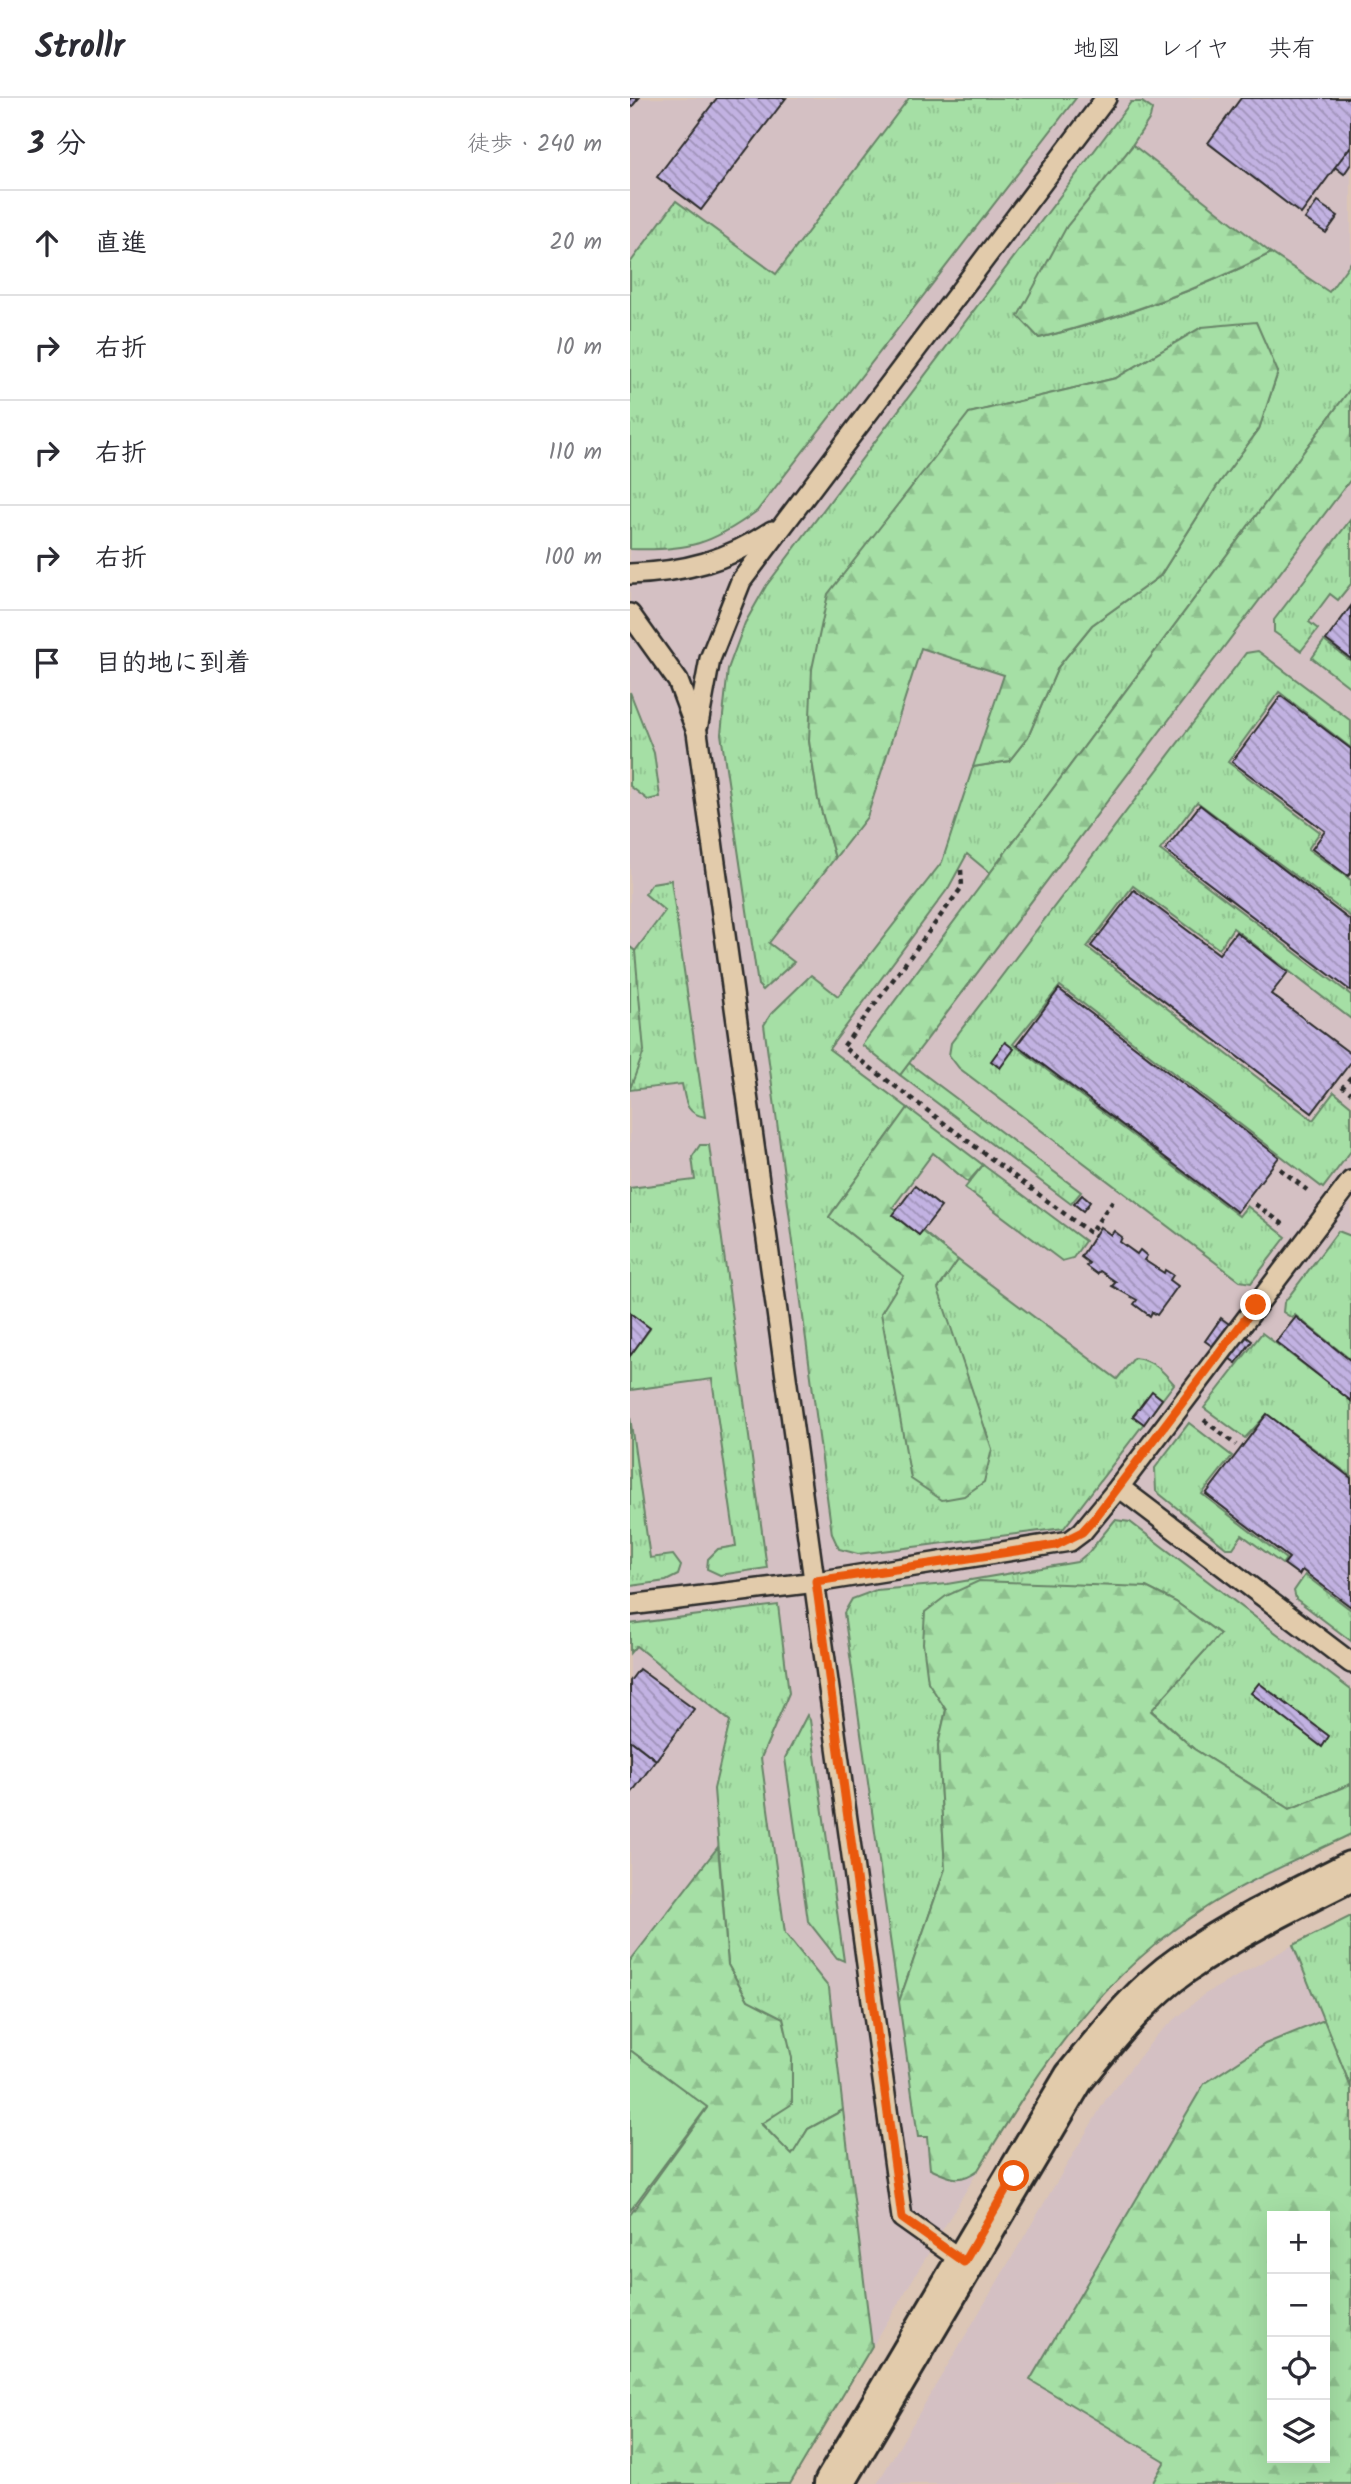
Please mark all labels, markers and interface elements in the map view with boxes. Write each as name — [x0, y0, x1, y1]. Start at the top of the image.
text: Strollr — [35, 22, 125, 75]
text: 地図 — [1073, 30, 1121, 69]
text: レイヤ — [1159, 30, 1230, 69]
text: 共有 — [1268, 30, 1316, 69]
text: 3 分 — [28, 121, 86, 169]
text: 徒歩 · 240 m — [467, 127, 602, 163]
text: 直進 — [95, 223, 147, 265]
icon: ahead — [28, 224, 66, 262]
text: 20 m — [550, 225, 602, 261]
text: 右折 — [95, 328, 147, 370]
icon: right — [28, 329, 66, 367]
text: 10 m — [556, 330, 602, 366]
text: 右折 — [95, 433, 147, 475]
icon: right — [28, 434, 66, 472]
text: 110 m — [549, 435, 602, 471]
text: 右折 — [95, 538, 147, 580]
icon: right — [28, 539, 66, 577]
text: 100 m — [544, 540, 602, 576]
text: 目的地に到着 — [95, 643, 251, 685]
icon: arrive — [28, 644, 66, 682]
route end — [1240, 1289, 1271, 1320]
route start — [998, 2160, 1029, 2191]
map controls — [1267, 2211, 1330, 2463]
button: + — [1267, 2211, 1330, 2274]
button: − — [1267, 2274, 1330, 2337]
button: locate — [1267, 2337, 1330, 2400]
button: layers — [1267, 2400, 1330, 2463]

